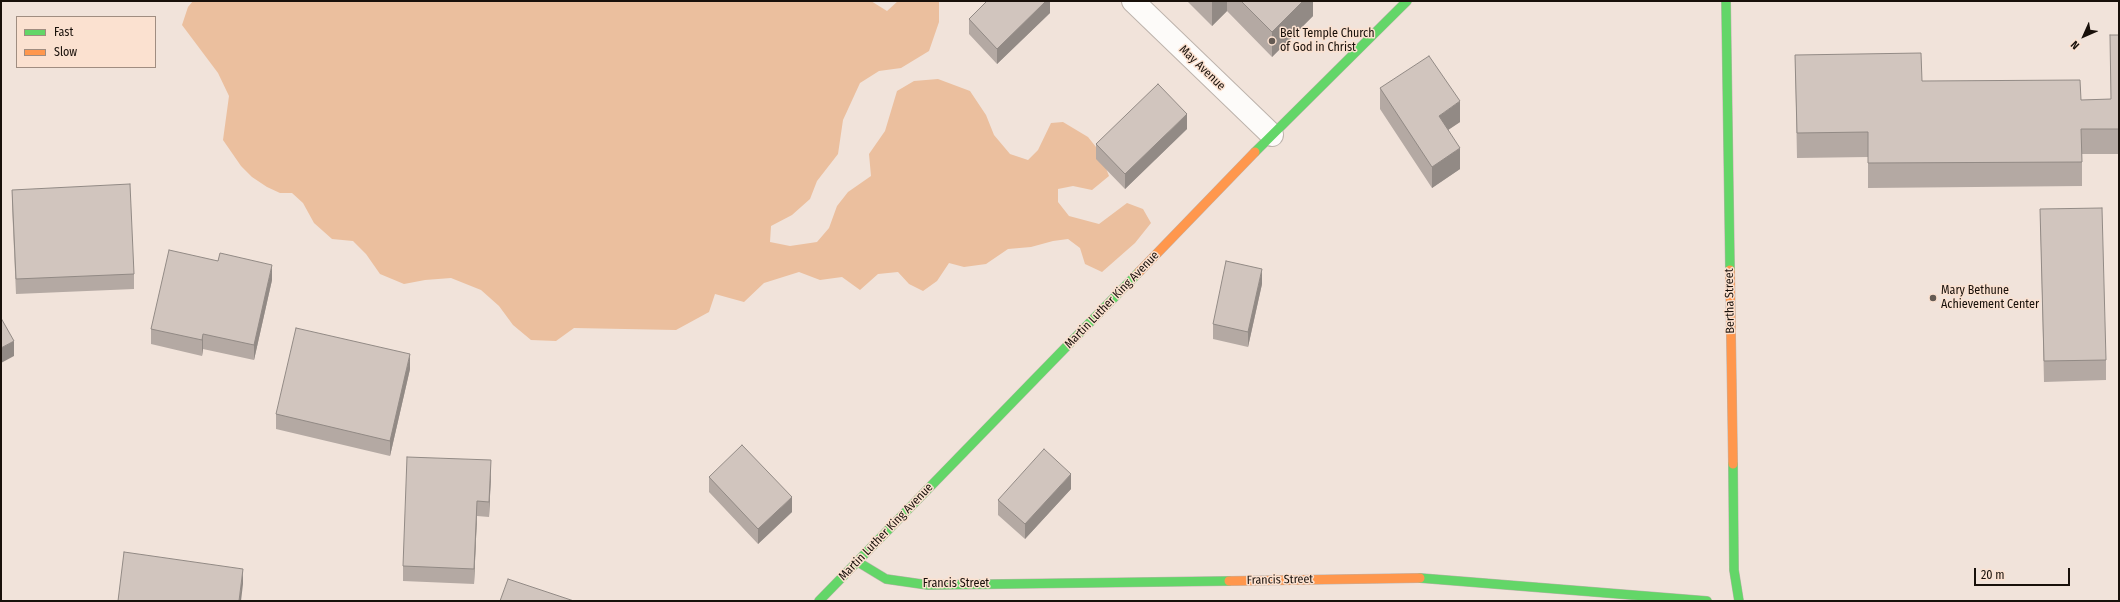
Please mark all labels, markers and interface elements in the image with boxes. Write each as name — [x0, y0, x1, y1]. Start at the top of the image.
legend — [16, 16, 156, 68]
north arrow — [2064, 16, 2104, 56]
text: Fast — [54, 25, 73, 39]
place label: Belt Temple Church of God in Christ — [1280, 27, 1375, 55]
marker: Belt Temple Church of God in Christ — [1267, 36, 1277, 46]
text: N — [2068, 38, 2082, 52]
street label: May Avenue — [1176, 43, 1228, 93]
text: Slow — [54, 45, 77, 59]
street label: Martin Luther King Avenue — [1062, 248, 1162, 352]
street label: Bertha Street — [1722, 268, 1738, 334]
place label: Mary Bethune Achievement Center — [1941, 284, 2039, 312]
marker: Mary Bethune Achievement Center — [1928, 293, 1938, 303]
street label: Martin Luther King Avenue — [836, 480, 936, 584]
scale bar — [1976, 560, 2072, 586]
text: 20 m — [1981, 568, 2005, 582]
street label: Francis Street — [1247, 572, 1313, 588]
street label: Francis Street — [923, 577, 989, 591]

